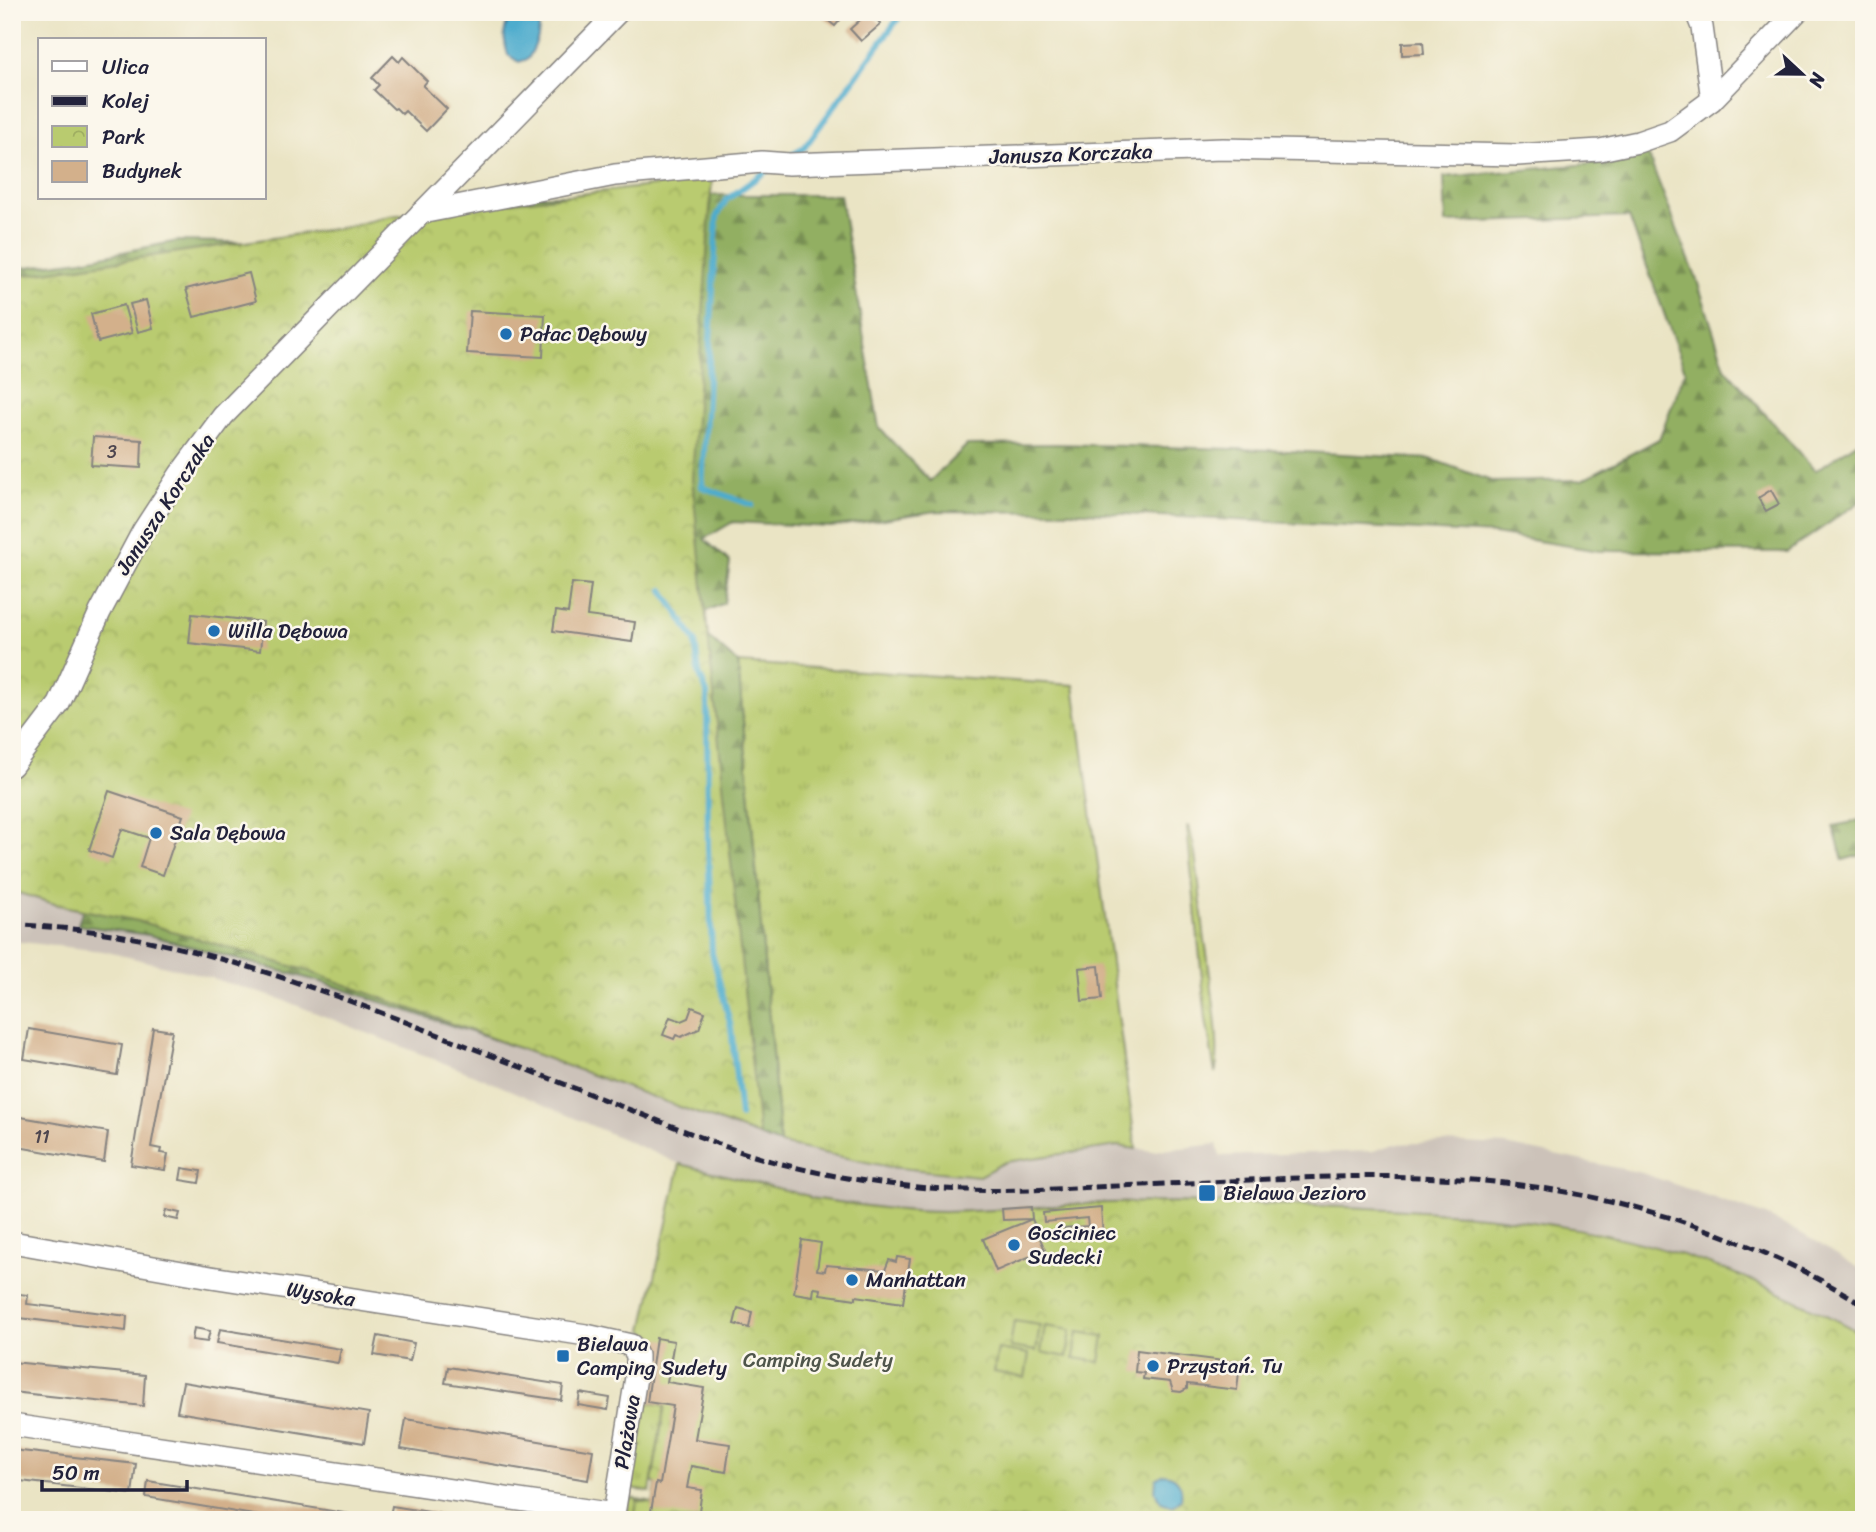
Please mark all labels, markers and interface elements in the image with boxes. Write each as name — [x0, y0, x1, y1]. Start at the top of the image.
legend — [38, 38, 266, 200]
north arrow — [1768, 38, 1838, 108]
text: Ulica — [102, 48, 149, 86]
text: N — [1799, 67, 1835, 93]
text: Kolej — [102, 82, 149, 120]
text: Park — [102, 118, 145, 156]
street label: Janusza Korczaka — [988, 132, 1154, 176]
text: Budynek — [102, 152, 183, 190]
place label: Pałac Dębowy — [520, 315, 647, 353]
marker: Pałac Dębowy — [498, 326, 514, 342]
street label: Janusza Korczaka — [104, 425, 226, 584]
house number: 3 — [107, 436, 117, 468]
place label: Willa Dębowa — [228, 612, 348, 650]
marker: Willa Dębowa — [206, 623, 222, 639]
place label: Sala Dębowa — [170, 814, 286, 852]
marker: Sala Dębowa — [148, 825, 164, 841]
house number: 11 — [34, 1121, 50, 1153]
place label: Bielawa Jezioro — [1223, 1174, 1367, 1212]
marker: Bielawa Jezioro — [1197, 1183, 1217, 1203]
place label: Gościniec Sudecki — [1028, 1214, 1117, 1276]
marker: Gościniec Sudecki — [1006, 1237, 1022, 1253]
place label: Manhattan — [866, 1261, 966, 1299]
street label: Wysoka — [284, 1270, 359, 1318]
marker: Manhattan — [844, 1272, 860, 1288]
place label: Bielawa Camping Sudety — [577, 1325, 727, 1387]
park label: Camping Sudety — [743, 1341, 893, 1379]
place label: Przystań. Tu — [1167, 1347, 1283, 1385]
marker: Bielawa Camping Sudety — [555, 1348, 571, 1364]
marker: Przystań. Tu — [1145, 1358, 1161, 1374]
street label: Plażowa — [602, 1392, 652, 1472]
scale bar — [42, 1448, 187, 1492]
text: 50 m — [52, 1454, 100, 1492]

